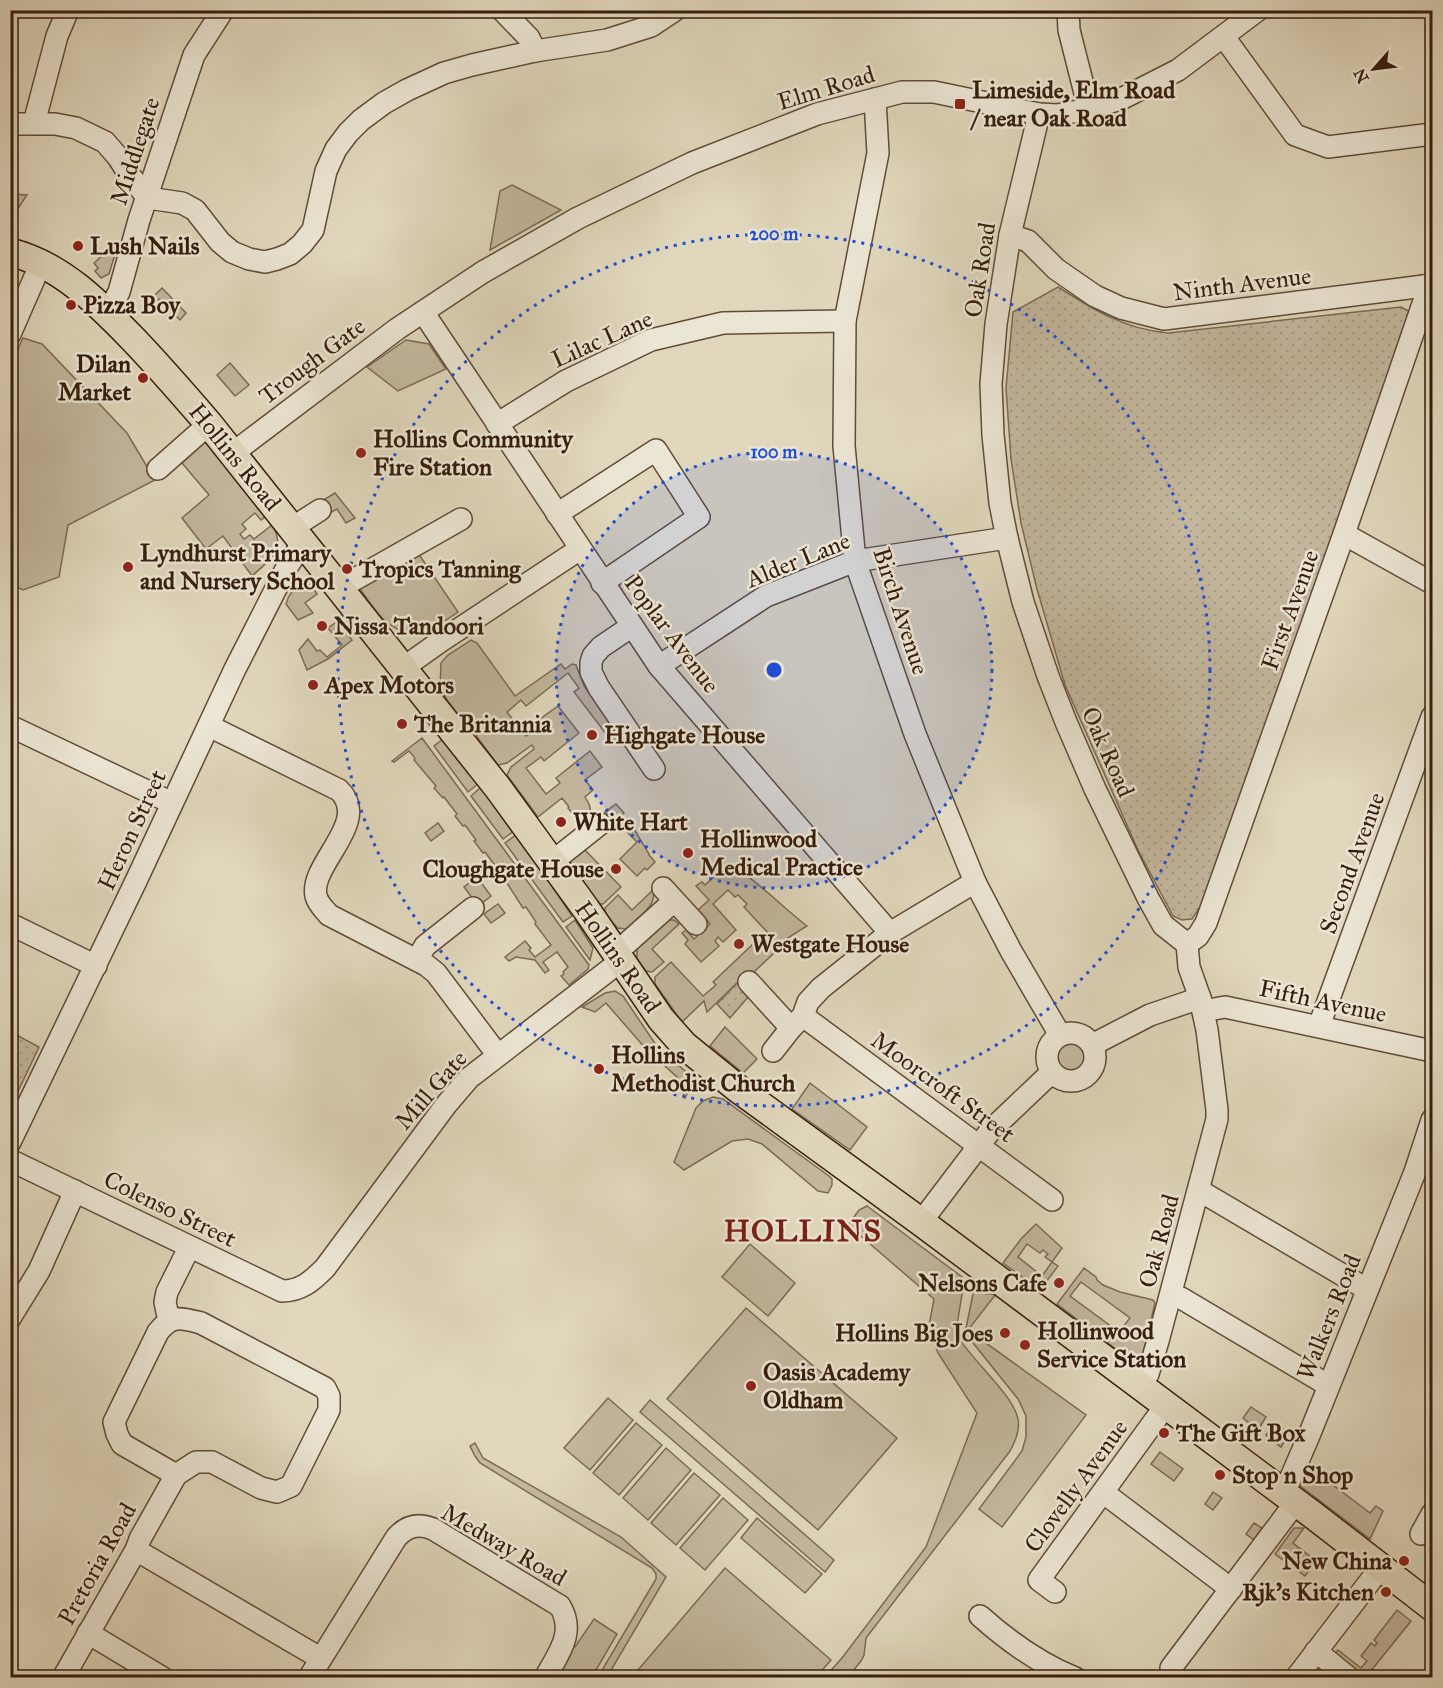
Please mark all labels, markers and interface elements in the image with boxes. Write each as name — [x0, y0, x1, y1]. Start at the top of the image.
north arrow — [1344, 39, 1404, 99]
street label: Elm Road — [774, 59, 878, 117]
text: N — [1349, 65, 1373, 86]
place label: Limeside, Elm Road / near Oak Road — [970, 75, 1176, 133]
street label: Middlegate — [103, 93, 167, 209]
marker: Limeside, Elm Road / near Oak Road — [953, 97, 967, 111]
street label: Oak Road — [958, 220, 1002, 320]
text: 200 m — [750, 223, 799, 245]
place label: Lush Nails — [90, 231, 200, 261]
marker: Lush Nails — [71, 239, 85, 253]
street label: Ninth Avenue — [1171, 261, 1313, 307]
place label: Pizza Boy — [83, 290, 182, 320]
marker: Pizza Boy — [64, 298, 78, 312]
street label: Lilac Lane — [547, 304, 657, 374]
street label: Trough Gate — [253, 311, 371, 411]
place label: Dilan Market — [58, 349, 132, 407]
marker: Dilan Market — [136, 371, 150, 385]
street label: Hollins Road — [182, 397, 288, 517]
place label: Hollins Community Fire Station — [373, 424, 575, 482]
text: 100 m — [751, 441, 798, 463]
marker: Hollins Community Fire Station — [354, 446, 368, 460]
street label: Alder Lane — [741, 526, 854, 595]
place label: Lyndhurst Primary and Nursery School — [140, 538, 335, 596]
street label: Birch Avenue — [866, 544, 936, 678]
street label: First Avenue — [1254, 546, 1326, 674]
place label: Tropics Tanning — [358, 554, 521, 584]
marker: Lyndhurst Primary and Nursery School — [121, 560, 135, 574]
marker: Tropics Tanning — [340, 562, 354, 576]
street label: Poplar Avenue — [618, 569, 726, 699]
place label: Nissa Tandoori — [334, 611, 484, 641]
marker: Nissa Tandoori — [315, 619, 329, 633]
centre of rings — [764, 660, 784, 680]
place label: Apex Motors — [323, 670, 454, 700]
marker: Apex Motors — [306, 678, 320, 692]
street label: Oak Road — [1075, 702, 1141, 802]
place label: The Britannia — [413, 709, 552, 739]
marker: The Britannia — [395, 717, 409, 731]
place label: Highgate House — [604, 720, 765, 750]
marker: Highgate House — [585, 728, 599, 742]
street label: Heron Street — [91, 765, 173, 895]
street label: Second Avenue — [1313, 788, 1391, 938]
place label: White Hart — [573, 807, 688, 837]
marker: White Hart — [554, 815, 568, 829]
place label: Hollinwood Medical Practice — [700, 824, 863, 882]
marker: Hollinwood Medical Practice — [681, 846, 695, 860]
place label: Cloughgate House — [422, 854, 604, 884]
marker: Cloughgate House — [609, 862, 623, 876]
street label: Hollins Road — [568, 895, 668, 1019]
place label: Westgate House — [751, 929, 909, 959]
marker: Westgate House — [732, 937, 746, 951]
street label: Fifth Avenue — [1257, 973, 1389, 1029]
street label: Moorcroft Street — [865, 1025, 1021, 1150]
place label: Hollins Methodist Church — [611, 1040, 796, 1098]
street label: Mill Gate — [388, 1044, 474, 1136]
marker: Hollins Methodist Church — [592, 1062, 606, 1076]
street label: Colenso Street — [99, 1164, 242, 1254]
street label: Oak Road — [1132, 1191, 1186, 1291]
district label: HOLLINS — [724, 1213, 882, 1249]
street label: Walkers Road — [1290, 1250, 1368, 1384]
place label: Nelsons Cafe — [918, 1268, 1047, 1298]
marker: Nelsons Cafe — [1052, 1276, 1066, 1290]
place label: Hollinwood Service Station — [1037, 1316, 1186, 1374]
place label: Hollins Big Joes — [835, 1318, 993, 1348]
marker: Hollins Big Joes — [998, 1326, 1012, 1340]
marker: Hollinwood Service Station — [1018, 1338, 1032, 1352]
place label: Oasis Academy Oldham — [763, 1357, 912, 1415]
marker: Oasis Academy Oldham — [744, 1379, 758, 1393]
street label: Clovelly Avenue — [1018, 1414, 1134, 1558]
place label: The Gift Box — [1175, 1418, 1306, 1448]
marker: The Gift Box — [1157, 1426, 1171, 1440]
place label: Stop n Shop — [1232, 1460, 1353, 1490]
marker: Stop n Shop — [1213, 1468, 1227, 1482]
street label: Medway Road — [436, 1497, 572, 1593]
street label: Pretoria Road — [51, 1498, 143, 1630]
place label: New China — [1282, 1546, 1393, 1576]
marker: New China — [1397, 1554, 1411, 1568]
place label: Rjk's Kitchen — [1242, 1577, 1374, 1607]
marker: Rjk's Kitchen — [1379, 1585, 1393, 1599]

